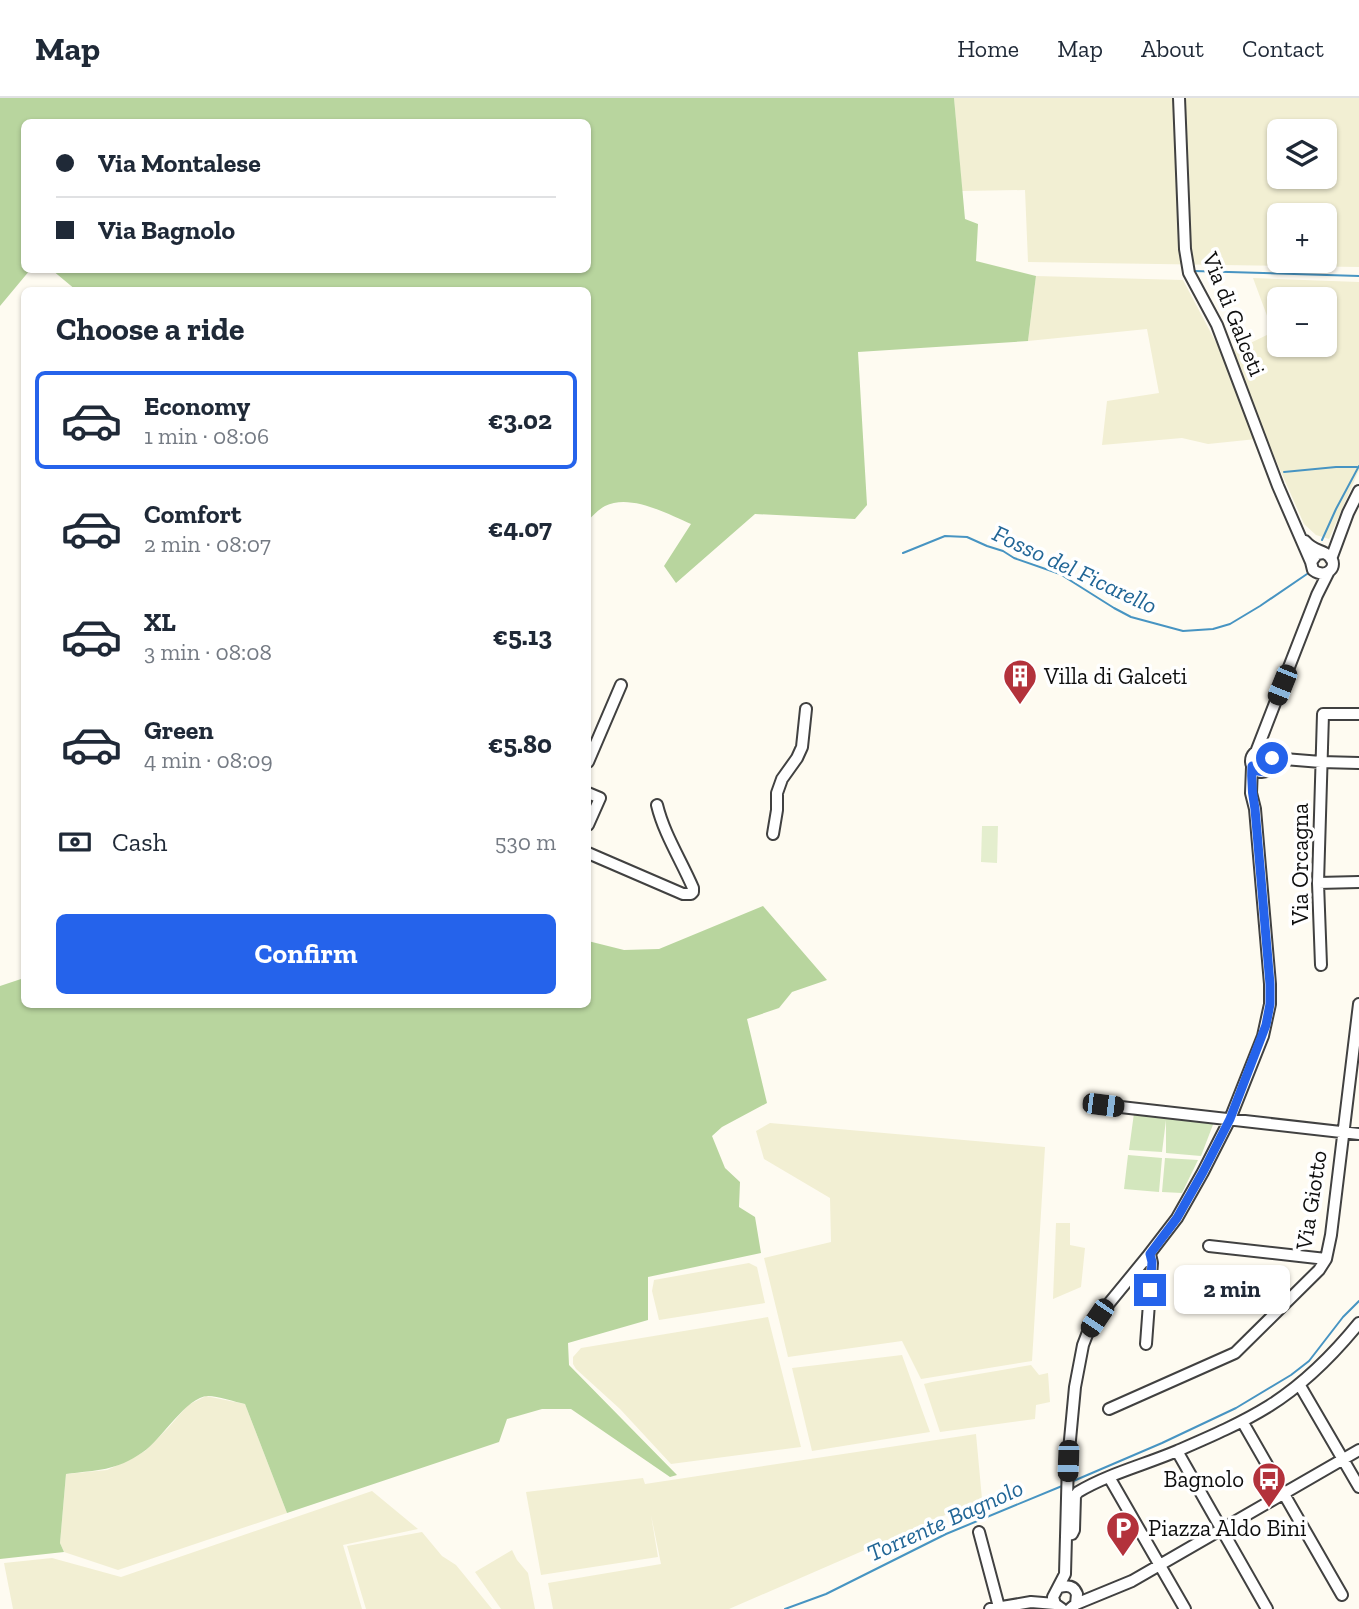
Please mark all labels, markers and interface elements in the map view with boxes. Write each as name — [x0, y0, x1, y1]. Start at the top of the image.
text: Map — [35, 29, 100, 68]
text: Home — [957, 34, 1019, 63]
text: Map — [1057, 34, 1103, 63]
text: About — [1141, 34, 1204, 63]
text: Contact — [1242, 34, 1324, 63]
map controls — [1267, 119, 1337, 357]
button: layers — [1267, 119, 1337, 189]
text: Via Montalese — [98, 147, 261, 179]
button: + — [1267, 203, 1337, 273]
text: Via Bagnolo — [98, 214, 235, 246]
street label: Via di Galceti — [1196, 247, 1272, 380]
button: − — [1267, 287, 1337, 357]
text: Choose a ride — [56, 310, 244, 348]
icon: car — [60, 389, 123, 452]
text: Economy — [144, 390, 250, 422]
text: €3.02 — [488, 404, 552, 436]
text: 1 min · 08:06 — [144, 422, 269, 450]
icon: car — [60, 497, 123, 560]
text: Comfort — [144, 498, 241, 530]
text: €4.07 — [488, 512, 552, 544]
water label: Fosso del Ficarello — [988, 518, 1162, 620]
text: 2 min · 08:07 — [144, 530, 271, 558]
icon: car — [60, 605, 123, 668]
text: XL — [144, 606, 176, 638]
text: €5.13 — [493, 620, 552, 652]
text: 3 min · 08:08 — [144, 638, 272, 666]
building icon: Villa di Galceti — [1001, 657, 1039, 706]
place label: Villa di Galceti — [1043, 662, 1187, 690]
car — [1265, 662, 1300, 708]
icon: car — [60, 713, 123, 776]
text: Green — [144, 714, 214, 746]
text: €5.80 — [488, 728, 552, 760]
route start — [1256, 742, 1288, 774]
text: 4 min · 08:09 — [144, 746, 273, 774]
street label: Via Orcagna — [1286, 803, 1314, 926]
icon: cash — [56, 823, 94, 861]
text: Cash — [112, 826, 167, 858]
text: 530 m — [495, 828, 556, 856]
button: Confirm — [56, 914, 556, 994]
car — [1081, 1092, 1126, 1118]
street label: Via Giotto — [1289, 1148, 1333, 1253]
callout: 2 min — [1174, 1266, 1290, 1314]
route end — [1134, 1274, 1166, 1306]
text: 2 min — [1203, 1275, 1261, 1303]
car — [1077, 1295, 1118, 1341]
car — [1057, 1440, 1080, 1482]
bus stop icon: Bagnolo — [1250, 1460, 1288, 1509]
place label: Bagnolo — [1164, 1465, 1244, 1493]
water label: Torrente Bagnolo — [862, 1473, 1028, 1567]
parking icon: Piazza Aldo Bini — [1104, 1509, 1142, 1558]
place label: Piazza Aldo Bini — [1148, 1514, 1306, 1542]

